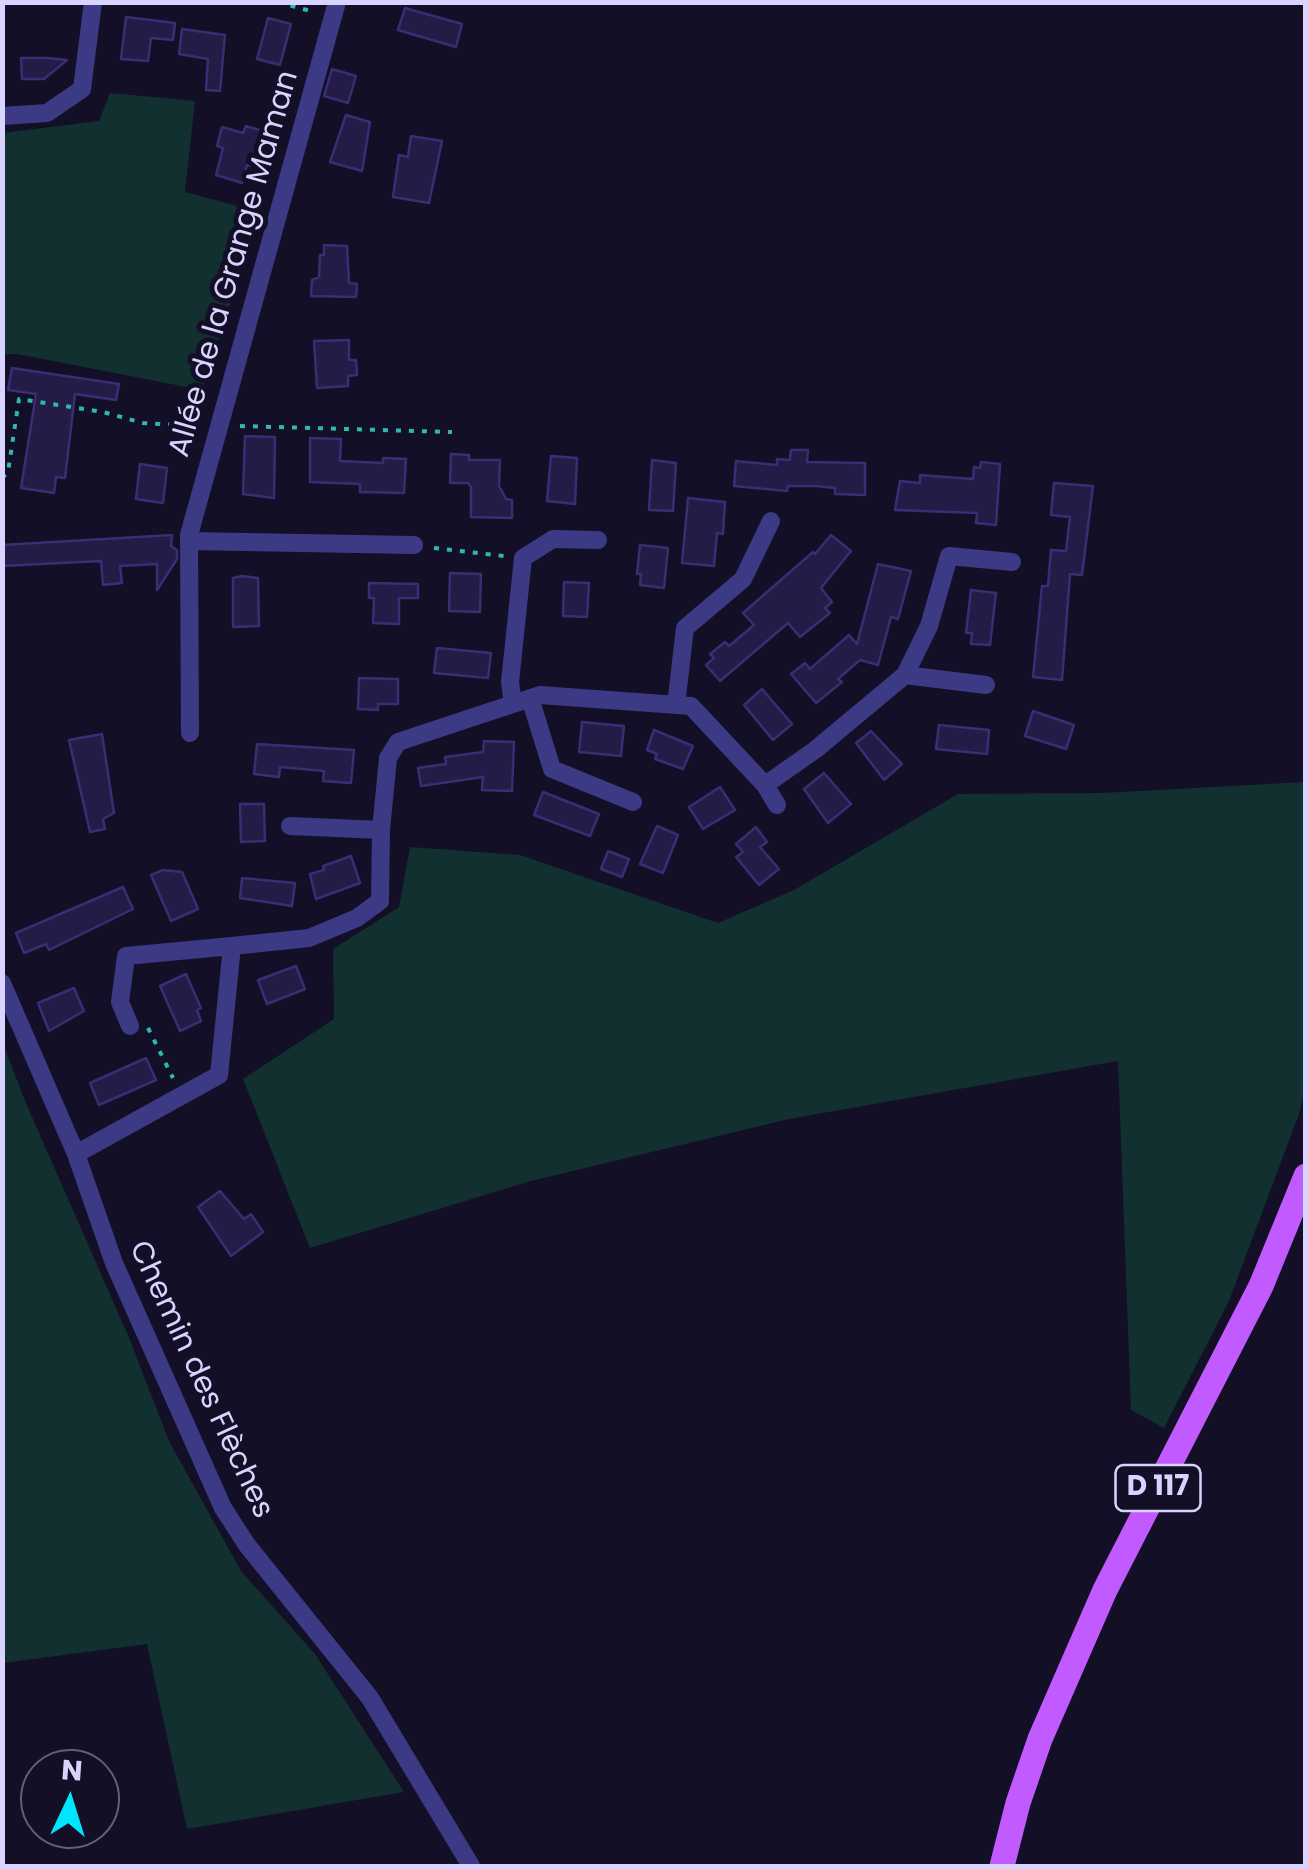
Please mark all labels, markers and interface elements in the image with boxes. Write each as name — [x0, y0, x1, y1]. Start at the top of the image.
street label: Allée de la Grange Maman — [163, 67, 307, 461]
street label: Chemin des Flèches — [120, 1236, 280, 1524]
road number: D 117 — [1116, 1465, 1200, 1511]
north arrow — [20, 1749, 120, 1849]
text: N — [60, 1750, 84, 1791]

